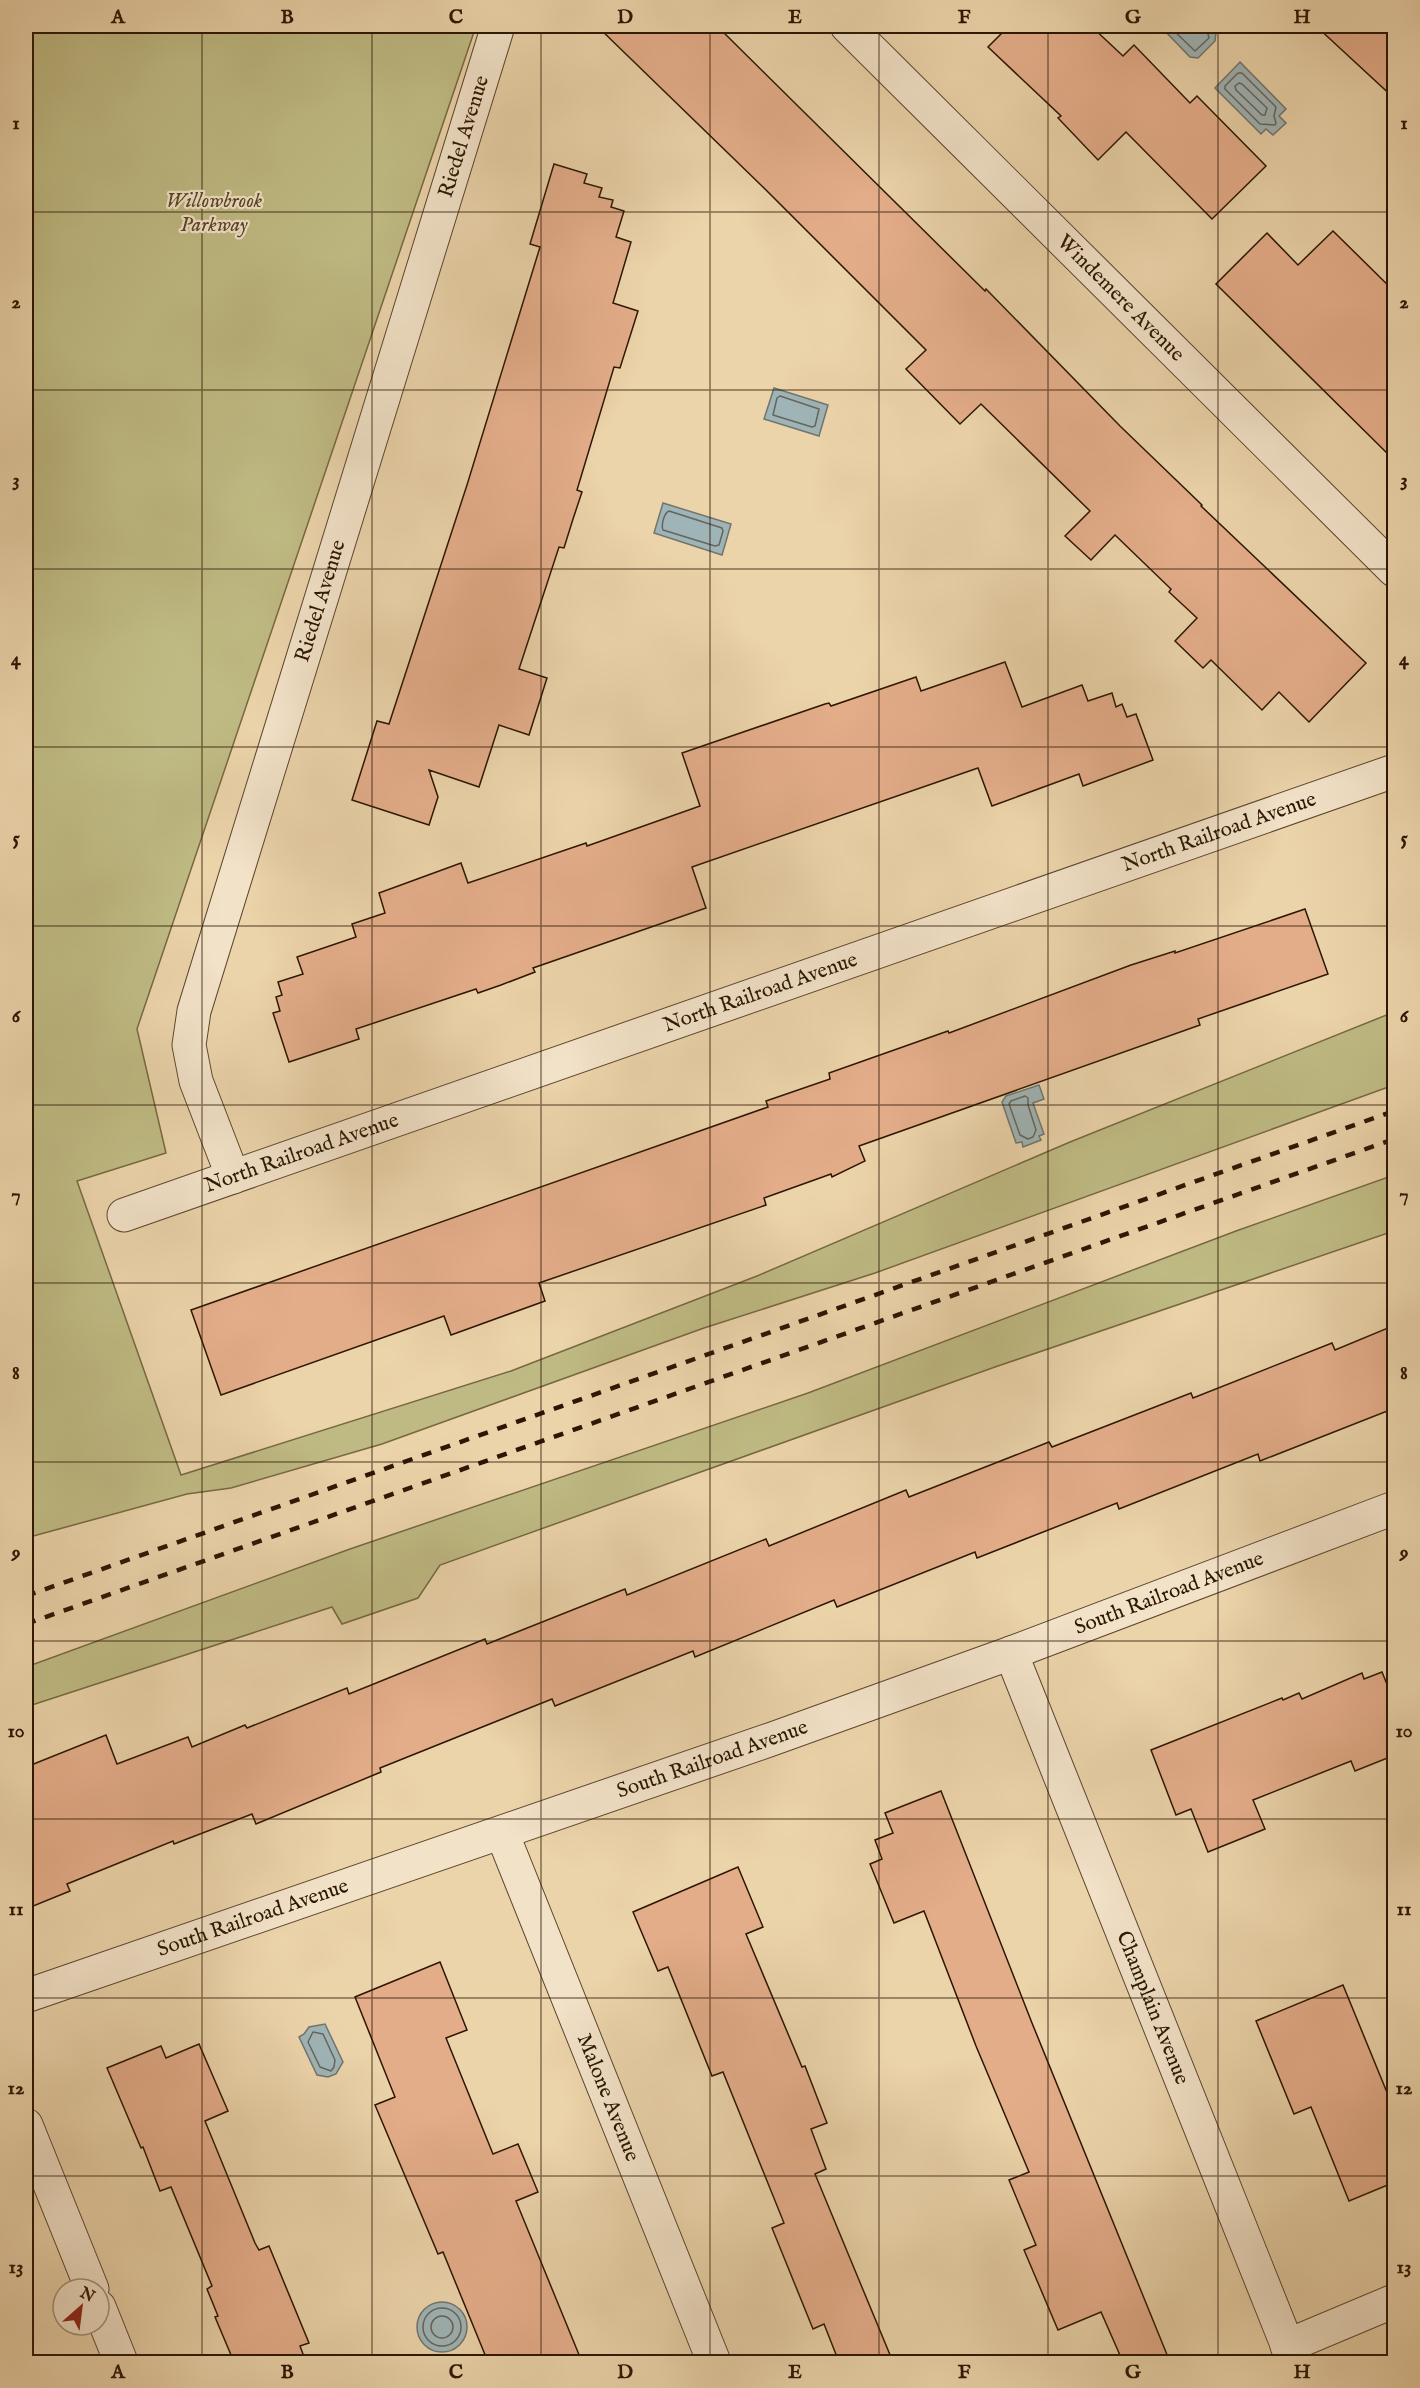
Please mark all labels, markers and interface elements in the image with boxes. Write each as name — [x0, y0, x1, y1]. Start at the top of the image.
text: A — [110, 5, 126, 30]
text: B — [280, 5, 294, 30]
text: C — [449, 5, 463, 30]
text: D — [617, 5, 633, 30]
text: E — [788, 5, 802, 30]
text: F — [958, 5, 971, 30]
text: G — [1125, 5, 1142, 30]
text: H — [1293, 5, 1311, 30]
street label: Riedel Avenue — [432, 72, 496, 201]
text: 1 — [12, 111, 20, 136]
text: 1 — [1400, 111, 1408, 136]
park label: Willowbrook Parkway — [166, 188, 263, 239]
street label: Windemere Avenue — [1051, 229, 1191, 368]
text: 2 — [11, 290, 21, 315]
text: 2 — [1399, 290, 1409, 315]
text: 3 — [12, 468, 20, 493]
text: 3 — [1400, 468, 1408, 493]
street label: Riedel Avenue — [289, 536, 352, 665]
text: 4 — [11, 647, 22, 672]
text: 4 — [1399, 647, 1410, 672]
street label: North Railroad Avenue — [1118, 786, 1320, 879]
text: 5 — [12, 826, 20, 851]
text: 5 — [1400, 826, 1408, 851]
street label: North Railroad Avenue — [659, 946, 861, 1039]
text: 6 — [12, 1004, 22, 1029]
text: 6 — [1400, 1004, 1410, 1029]
street label: North Railroad Avenue — [201, 1106, 403, 1199]
text: 7 — [11, 1183, 21, 1208]
text: 7 — [1399, 1183, 1409, 1208]
text: 8 — [12, 1361, 20, 1386]
text: 8 — [1400, 1361, 1408, 1386]
text: 9 — [11, 1540, 21, 1565]
text: 9 — [1399, 1540, 1409, 1565]
street label: South Railroad Avenue — [1071, 1545, 1268, 1641]
street label: South Railroad Avenue — [613, 1714, 812, 1805]
text: 10 — [7, 1719, 25, 1744]
text: 10 — [1395, 1719, 1413, 1744]
street label: South Railroad Avenue — [154, 1872, 352, 1963]
text: 11 — [9, 1897, 23, 1922]
text: 11 — [1397, 1897, 1411, 1922]
street label: Champlain Avenue — [1110, 1927, 1196, 2089]
street label: Malone Avenue — [570, 2030, 646, 2166]
text: 12 — [8, 2076, 25, 2101]
text: 12 — [1396, 2076, 1413, 2101]
text: 13 — [9, 2255, 23, 2280]
text: 13 — [1397, 2255, 1411, 2280]
north arrow — [51, 2277, 111, 2337]
text: N — [75, 2283, 98, 2308]
text: A — [110, 2360, 126, 2385]
text: B — [280, 2360, 294, 2385]
text: C — [449, 2360, 463, 2385]
text: D — [617, 2360, 633, 2385]
text: E — [788, 2360, 802, 2385]
text: F — [958, 2360, 971, 2385]
text: G — [1125, 2360, 1142, 2385]
text: H — [1293, 2360, 1311, 2385]

